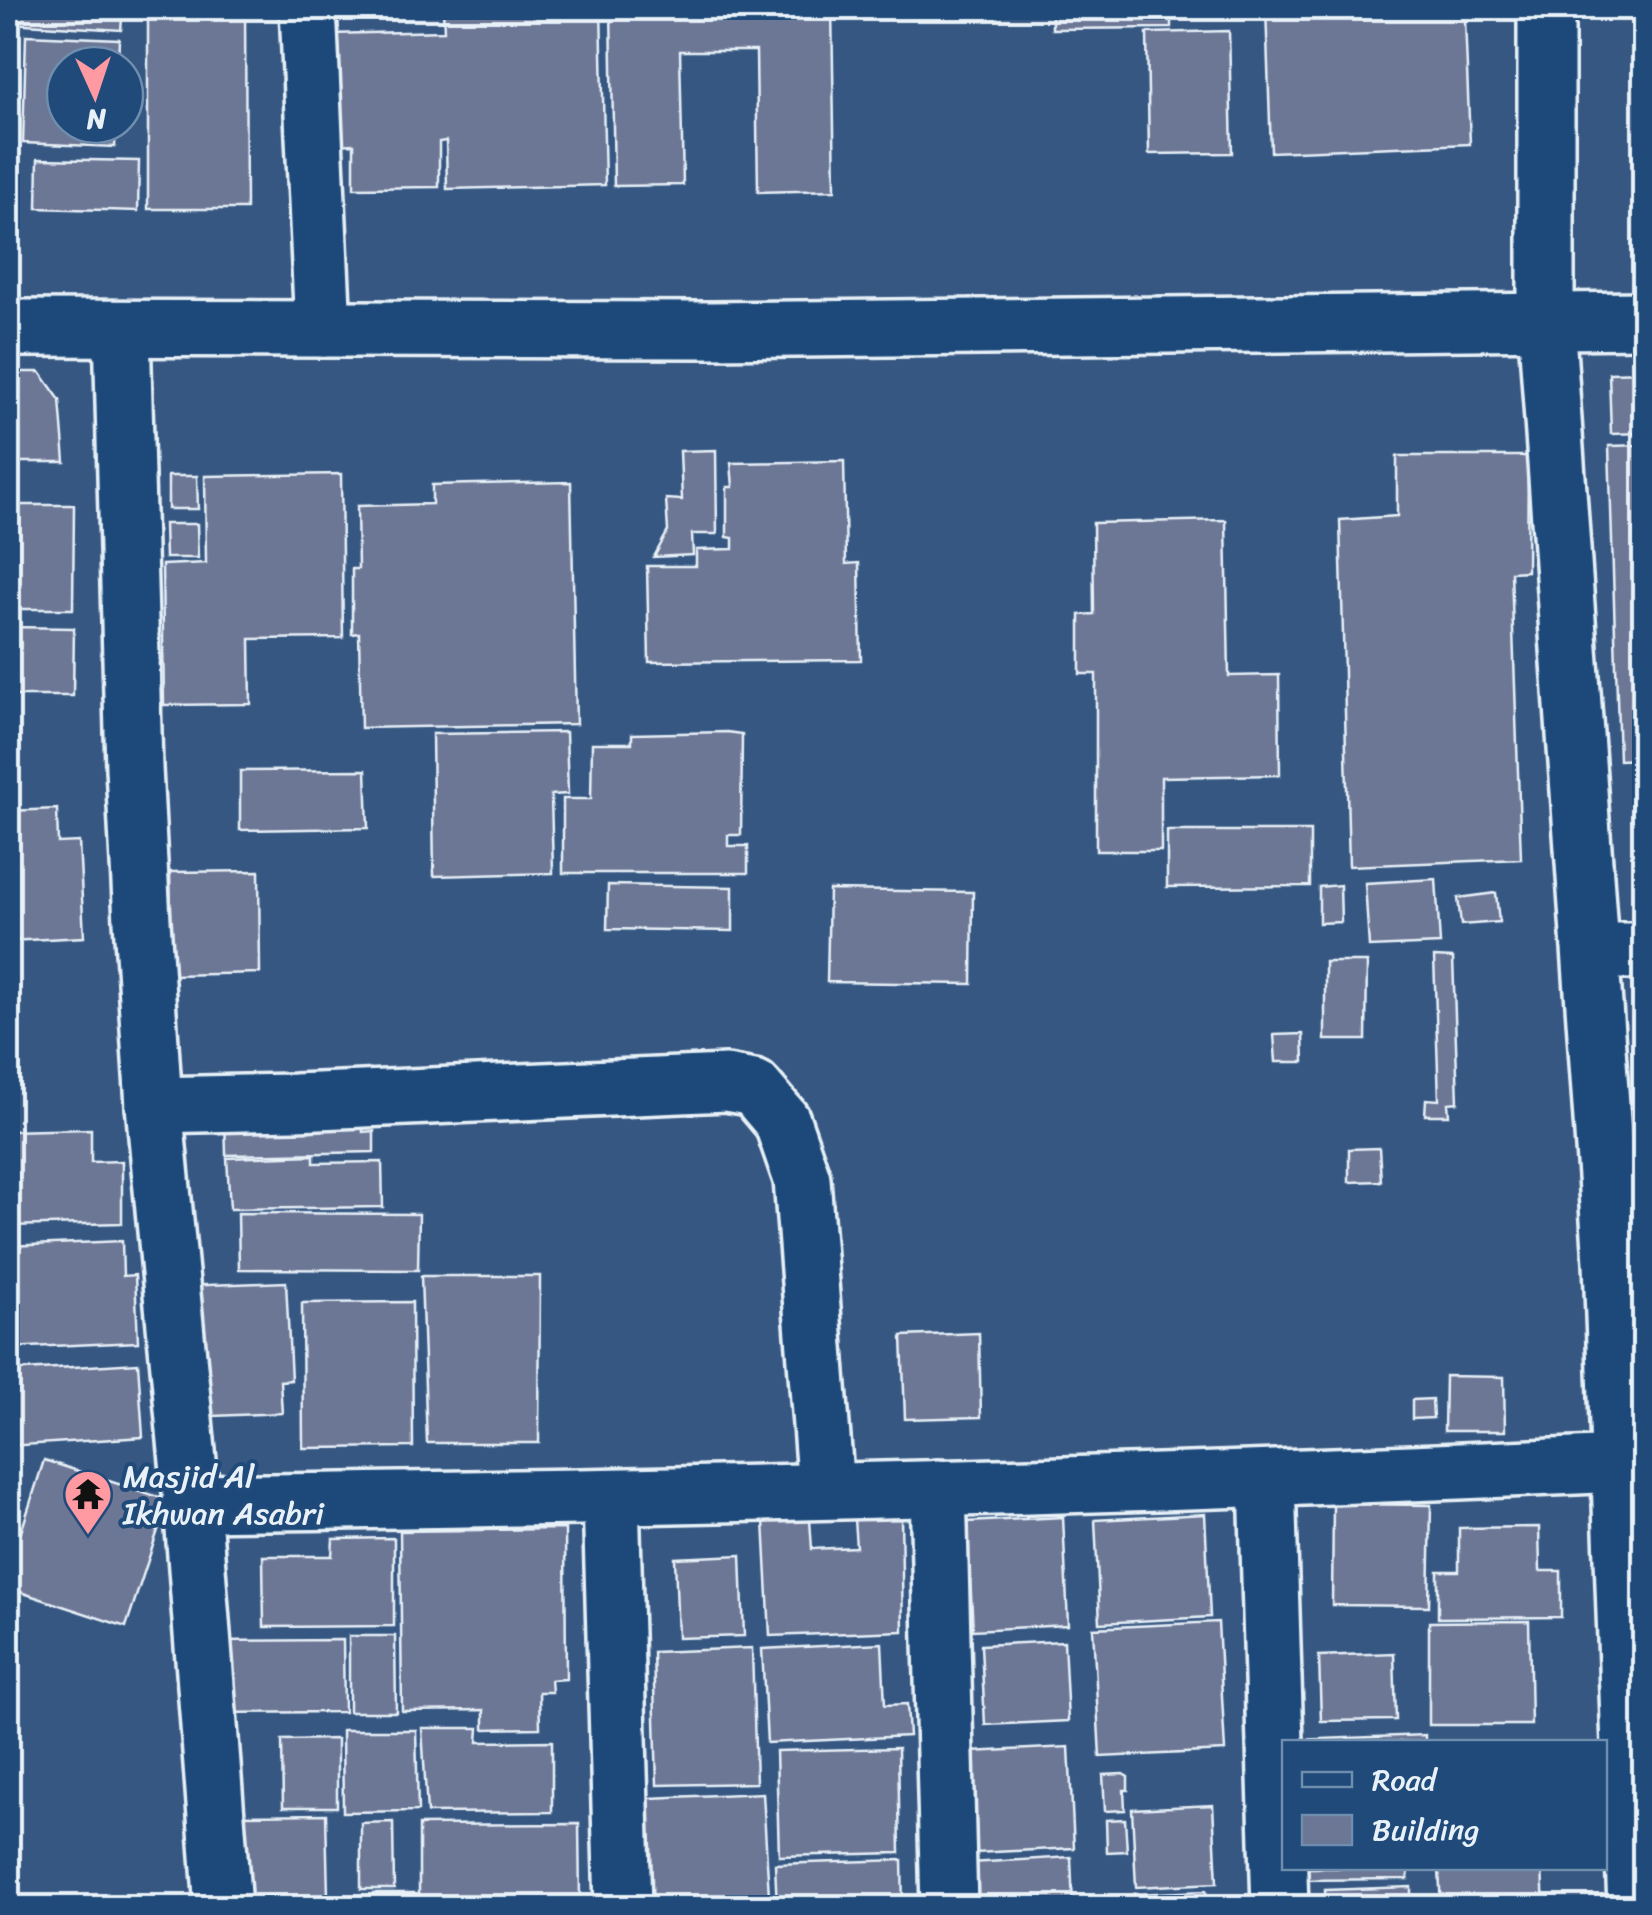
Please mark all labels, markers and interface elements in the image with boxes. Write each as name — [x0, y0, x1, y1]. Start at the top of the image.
north arrow — [45, 45, 145, 145]
text: N — [85, 94, 108, 144]
place label: Masjid Al Ikhwan Asabri — [122, 1448, 325, 1542]
temple icon: Masjid Al Ikhwan Asabri — [62, 1468, 114, 1536]
legend — [1282, 1740, 1607, 1870]
text: Road — [1372, 1753, 1439, 1807]
text: Building — [1372, 1803, 1479, 1857]

